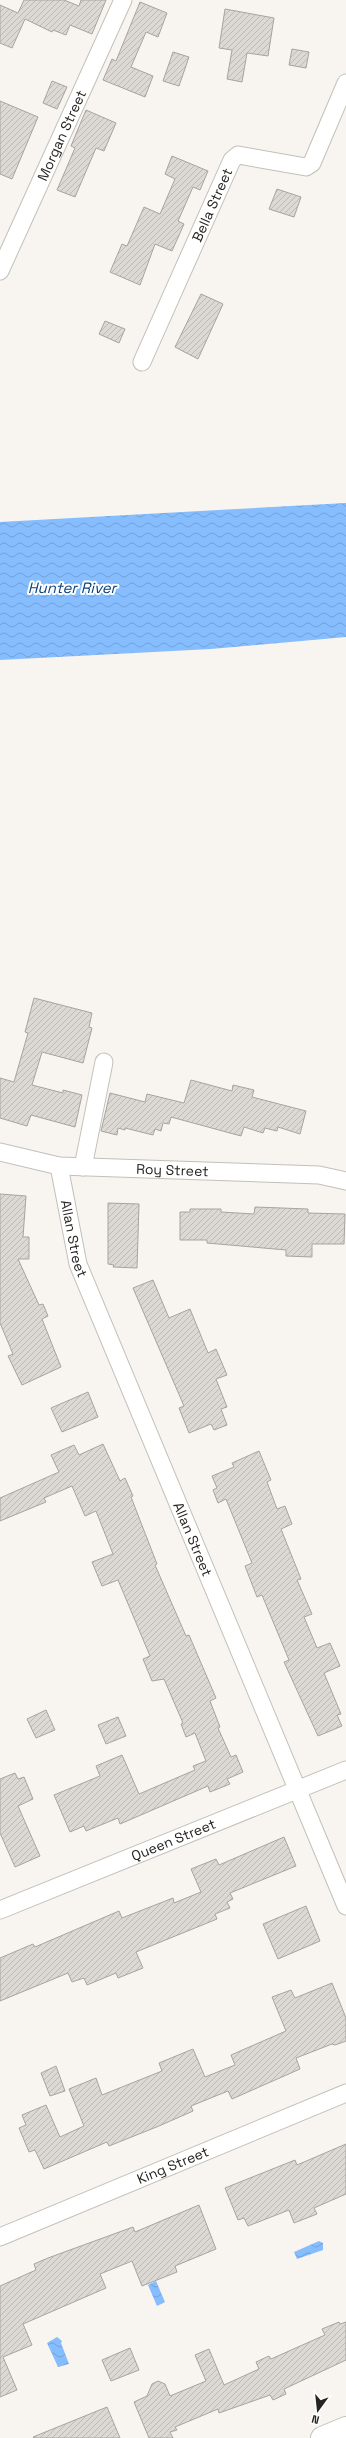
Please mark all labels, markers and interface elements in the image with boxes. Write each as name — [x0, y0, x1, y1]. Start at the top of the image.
street label: Morgan Street — [33, 87, 90, 184]
street label: Bella Street — [188, 165, 236, 245]
water label: Hunter River — [28, 578, 118, 597]
street label: Roy Street — [136, 1160, 209, 1180]
street label: Allan Street — [57, 1198, 92, 1280]
street label: Allan Street — [169, 1499, 216, 1579]
street label: Queen Street — [128, 1815, 218, 1865]
street label: King Street — [134, 2142, 211, 2188]
north arrow — [298, 2390, 338, 2430]
text: N — [310, 2412, 321, 2427]

